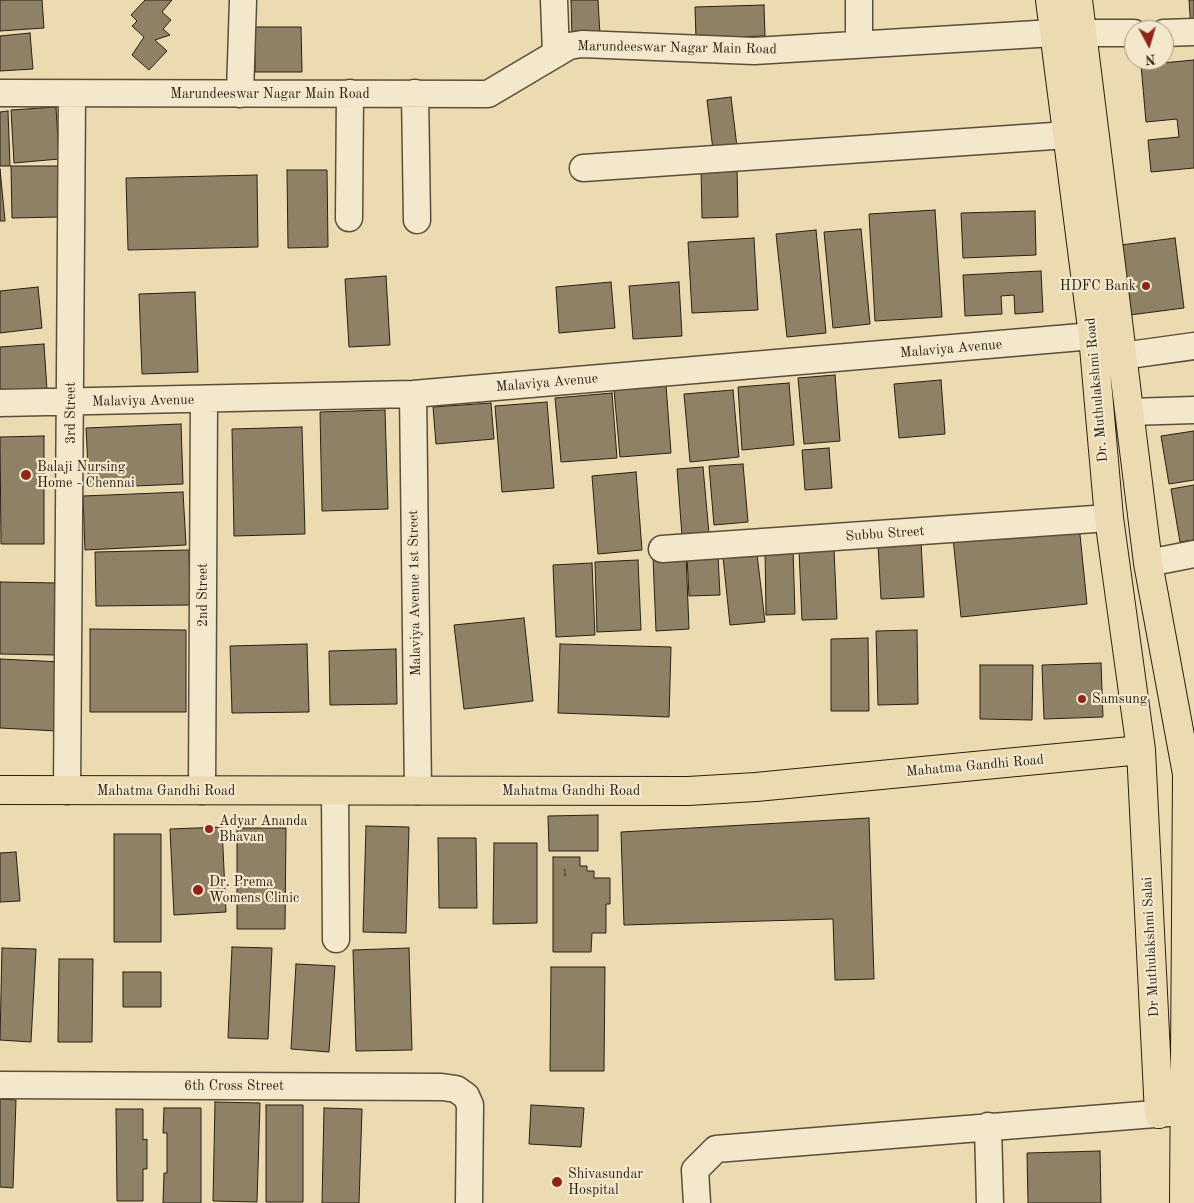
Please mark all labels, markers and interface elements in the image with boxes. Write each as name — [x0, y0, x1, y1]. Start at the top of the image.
north arrow — [1124, 20, 1174, 70]
street label: Marundeeswar Nagar Main Road — [577, 38, 777, 58]
text: N — [1144, 51, 1157, 66]
street label: Marundeeswar Nagar Main Road — [170, 86, 370, 102]
place label: HDFC Bank — [1060, 278, 1136, 294]
marker: HDFC Bank — [1140, 280, 1152, 292]
street label: Dr. Muthulakshmi Road — [1082, 317, 1112, 463]
street label: Malaviya Avenue — [899, 336, 1003, 362]
street label: Malaviya Avenue — [495, 370, 599, 396]
street label: 3rd Street — [63, 382, 79, 444]
street label: Malaviya Avenue — [92, 392, 194, 410]
place label: Balaji Nursing Home - Chennai — [37, 459, 135, 492]
marker: Balaji Nursing Home - Chennai — [19, 468, 33, 482]
street label: Malaviya Avenue 1st Street — [405, 510, 425, 676]
street label: Subbu Street — [845, 523, 925, 545]
street label: 2nd Street — [195, 563, 211, 627]
place label: Samsung — [1092, 691, 1147, 707]
marker: Samsung — [1076, 693, 1088, 705]
street label: Mahatma Gandhi Road — [905, 752, 1045, 780]
street label: Mahatma Gandhi Road — [97, 783, 235, 799]
street label: Mahatma Gandhi Road — [502, 783, 640, 799]
place label: Adyar Ananda Bhavan — [219, 813, 308, 846]
marker: Adyar Ananda Bhavan — [203, 823, 215, 835]
house number: 1 — [562, 866, 568, 880]
place label: Dr. Prema Womens Clinic — [209, 874, 299, 906]
street label: Dr Muthulakshmi Salai — [1139, 876, 1163, 1018]
marker: Dr. Prema Womens Clinic — [191, 883, 205, 897]
street label: 6th Cross Street — [184, 1078, 284, 1094]
place label: Shivasundar Hospital — [568, 1166, 643, 1198]
marker: Shivasundar Hospital — [550, 1175, 564, 1189]

